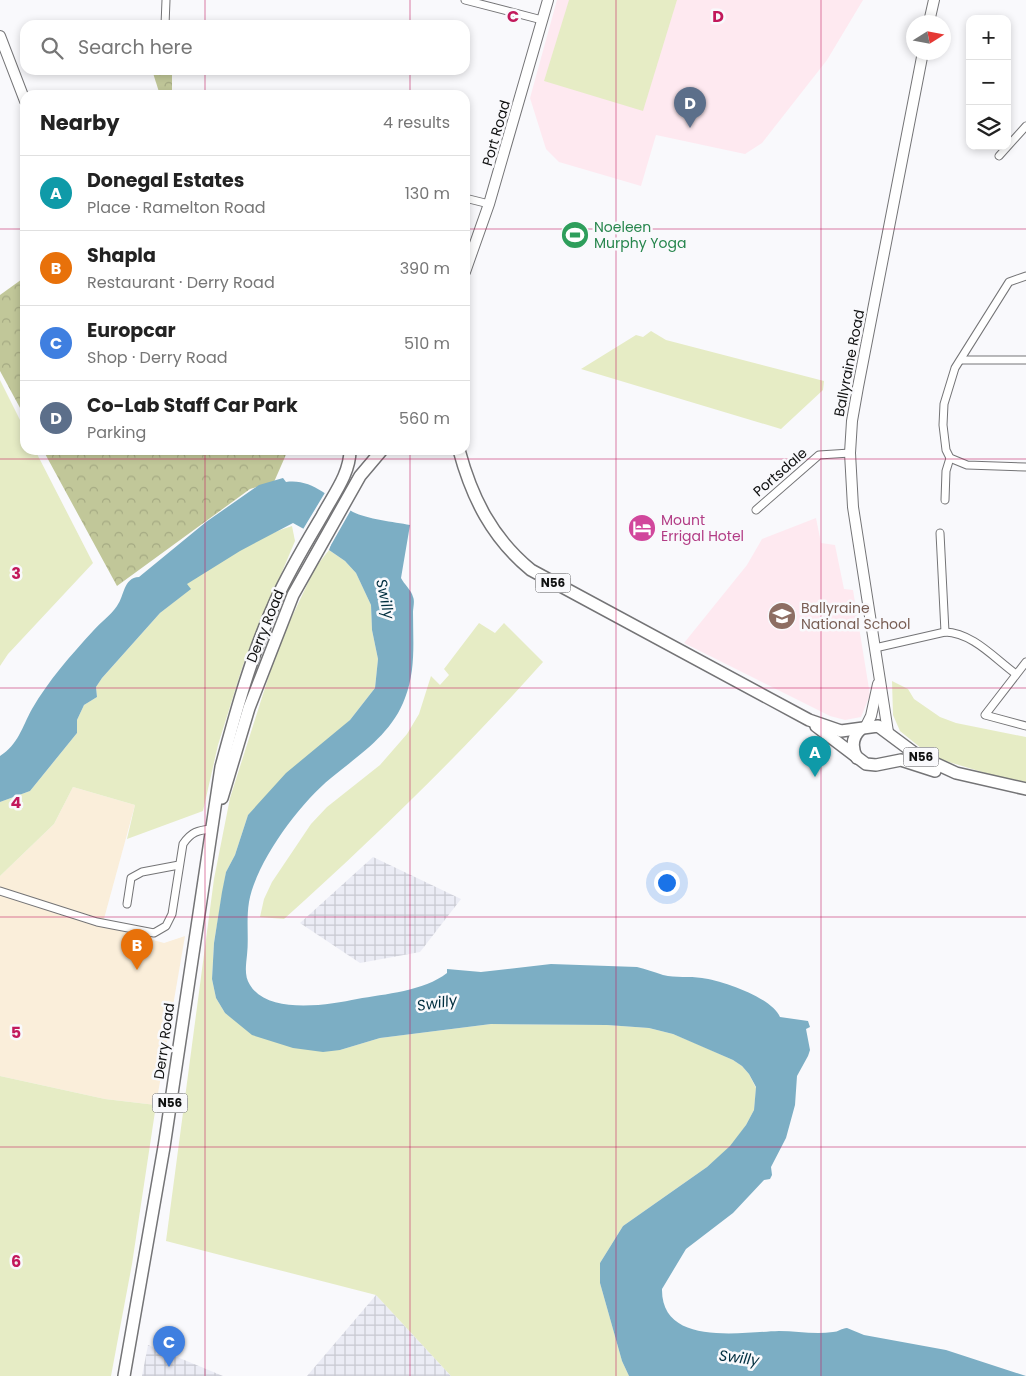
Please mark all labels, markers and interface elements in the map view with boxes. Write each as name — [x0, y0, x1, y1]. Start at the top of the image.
text: C — [507, 5, 519, 28]
text: D — [712, 5, 724, 28]
north arrow — [906, 15, 951, 60]
map controls — [966, 15, 1011, 150]
button: + — [966, 15, 1011, 60]
search box — [20, 20, 470, 75]
icon: search — [38, 34, 66, 62]
text: Search here — [78, 34, 192, 61]
button: − — [966, 60, 1011, 105]
pin: D — [674, 87, 706, 128]
street label: Port Road — [477, 98, 515, 168]
button: layers — [966, 105, 1011, 150]
text: Nearby — [40, 108, 120, 137]
text: 4 results — [383, 111, 450, 134]
text: Donegal Estates — [87, 167, 244, 194]
text: A — [50, 182, 62, 205]
text: 130 m — [405, 182, 450, 205]
text: Place · Ramelton Road — [87, 196, 266, 219]
place label: Noeleen Murphy Yoga — [594, 217, 686, 253]
sports icon: Noeleen Murphy Yoga — [560, 220, 590, 250]
text: Shapla — [87, 242, 156, 269]
text: B — [51, 257, 61, 280]
text: 390 m — [400, 257, 450, 280]
text: Restaurant · Derry Road — [87, 271, 275, 294]
street label: Ballyraine Road — [829, 308, 869, 418]
text: Europcar — [87, 317, 176, 344]
text: C — [50, 332, 62, 355]
text: 510 m — [404, 332, 450, 355]
text: Shop · Derry Road — [87, 346, 228, 369]
text: Co-Lab Staff Car Park — [87, 392, 298, 419]
text: D — [50, 407, 62, 430]
text: 560 m — [399, 407, 450, 430]
text: Parking — [87, 421, 146, 444]
street label: Portsdale — [749, 443, 812, 501]
place label: Mount Errigal Hotel — [661, 510, 744, 546]
hotel icon: Mount Errigal Hotel — [627, 513, 657, 543]
text: 3 — [11, 562, 21, 585]
road number: N56 — [536, 574, 570, 592]
water label: Swilly — [371, 577, 400, 621]
street label: Derry Road — [241, 587, 289, 665]
place label: Ballyraine National School — [801, 598, 910, 634]
school or university icon: Ballyraine National School — [767, 601, 797, 631]
pin: A — [799, 736, 831, 777]
road number: N56 — [904, 748, 938, 766]
text: 4 — [11, 791, 22, 814]
your location — [654, 870, 680, 896]
pin: B — [121, 929, 153, 970]
water label: Swilly — [415, 989, 459, 1016]
street label: Derry Road — [149, 1001, 179, 1081]
text: 5 — [11, 1021, 21, 1044]
road number: N56 — [152, 1094, 188, 1112]
text: 6 — [11, 1250, 21, 1273]
pin: C — [153, 1326, 185, 1367]
water label: Swilly — [718, 1344, 761, 1371]

